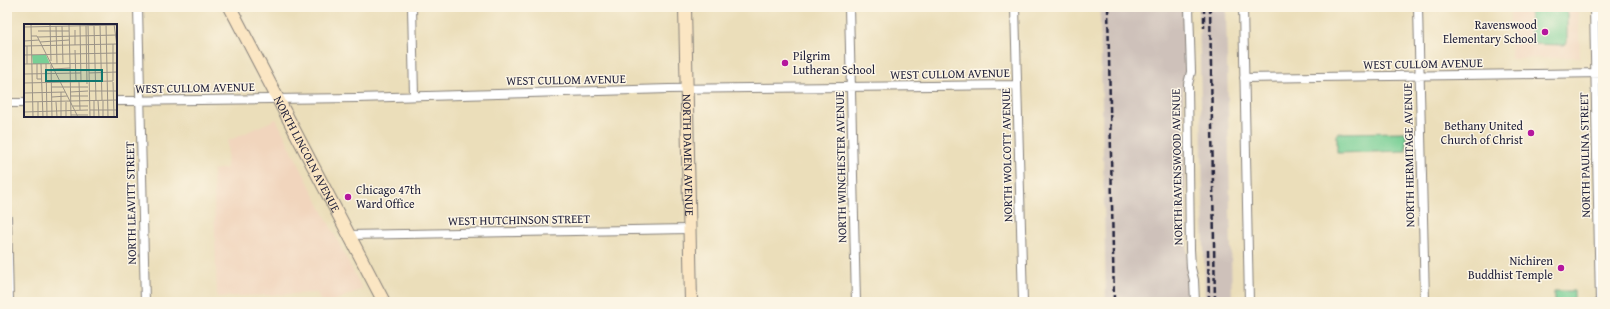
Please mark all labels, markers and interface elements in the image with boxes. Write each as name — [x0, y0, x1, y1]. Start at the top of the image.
place label: Ravenswood Elementary School — [1443, 16, 1538, 47]
inset map — [24, 24, 117, 117]
marker: Ravenswood Elementary School — [1540, 27, 1550, 37]
place label: Pilgrim Lutheran School — [793, 47, 876, 78]
street label: WEST CULLOM AVENUE — [1363, 54, 1483, 73]
marker: Pilgrim Lutheran School — [780, 58, 790, 68]
street label: WEST CULLOM AVENUE — [890, 64, 1010, 83]
street label: WEST CULLOM AVENUE — [506, 70, 626, 89]
street label: WEST CULLOM AVENUE — [135, 78, 255, 97]
street label: NORTH HERMITAGE AVENUE — [1399, 83, 1418, 227]
street label: NORTH WOLCOTT AVENUE — [997, 88, 1016, 222]
street label: NORTH RAVENSWOOD AVENUE — [1167, 89, 1186, 245]
street label: NORTH WINCHESTER AVENUE — [831, 91, 850, 243]
street label: NORTH PAULINA STREET — [1575, 92, 1594, 218]
street label: NORTH LINCOLN AVENUE — [270, 93, 345, 215]
street label: NORTH DAMEN AVENUE — [679, 94, 698, 216]
place label: Bethany United Church of Christ — [1441, 117, 1524, 148]
marker: Bethany United Church of Christ — [1526, 128, 1536, 138]
street label: NORTH LEAVITT STREET — [121, 141, 140, 265]
place label: Chicago 47th Ward Office — [356, 181, 421, 212]
marker: Chicago 47th Ward Office — [343, 192, 353, 202]
street label: WEST HUTCHINSON STREET — [448, 210, 590, 229]
place label: Nichiren Buddhist Temple — [1468, 252, 1553, 283]
marker: Nichiren Buddhist Temple — [1556, 263, 1566, 273]

